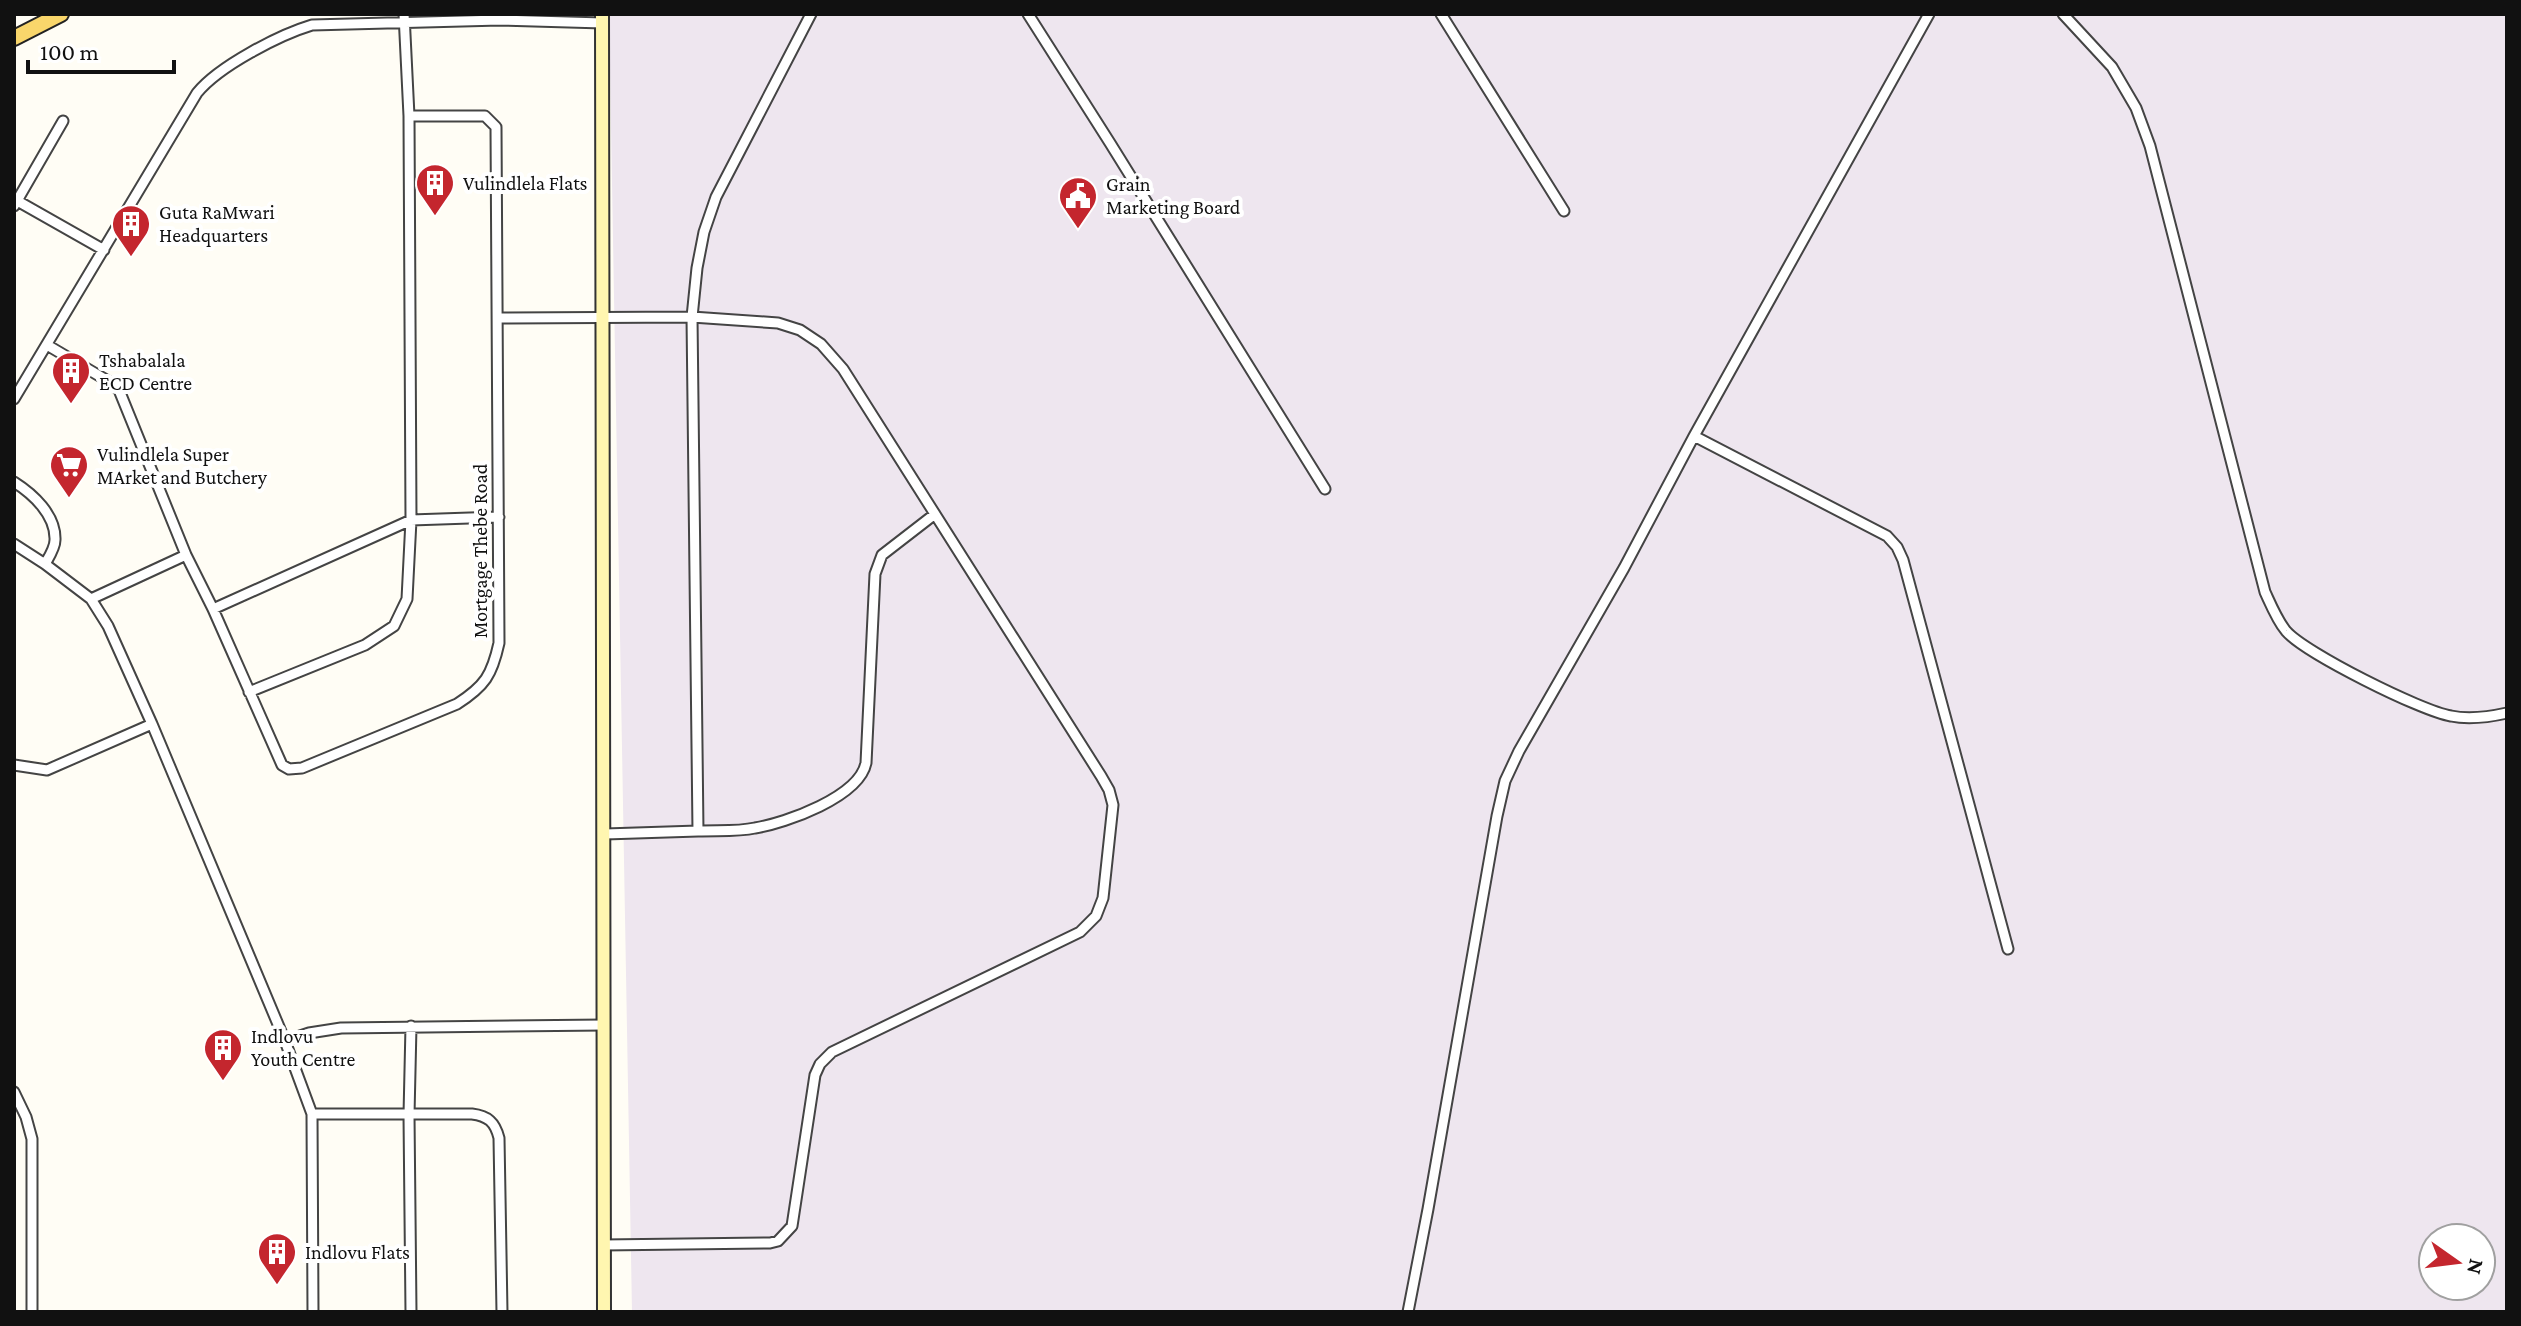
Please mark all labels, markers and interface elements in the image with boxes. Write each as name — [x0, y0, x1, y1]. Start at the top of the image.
scale bar — [28, 24, 174, 74]
text: 100 m — [40, 38, 99, 65]
building icon: Vulindlela Flats — [414, 162, 456, 217]
place label: Vulindlela Flats — [463, 172, 588, 194]
place label: Grain Marketing Board — [1106, 173, 1241, 219]
public building icon: Grain Marketing Board — [1057, 175, 1099, 230]
place label: Guta RaMwari Headquarters — [159, 201, 275, 247]
building icon: Guta RaMwari Headquarters — [110, 203, 152, 258]
place label: Tshabalala ECD Centre — [99, 349, 192, 394]
building icon: Tshabalala ECD Centre — [50, 350, 92, 405]
place label: Vulindlela Super MArket and Butchery — [97, 443, 268, 489]
supermarket icon: Vulindlela Super MArket and Butchery — [48, 444, 90, 499]
street label: Mortgage Thebe Road — [469, 463, 492, 638]
place label: Indlovu Youth Centre — [251, 1025, 355, 1070]
building icon: Indlovu Youth Centre — [202, 1027, 244, 1082]
north arrow — [2417, 1222, 2497, 1302]
building icon: Indlovu Flats — [256, 1231, 298, 1286]
place label: Indlovu Flats — [305, 1241, 410, 1263]
text: N — [2462, 1256, 2490, 1277]

